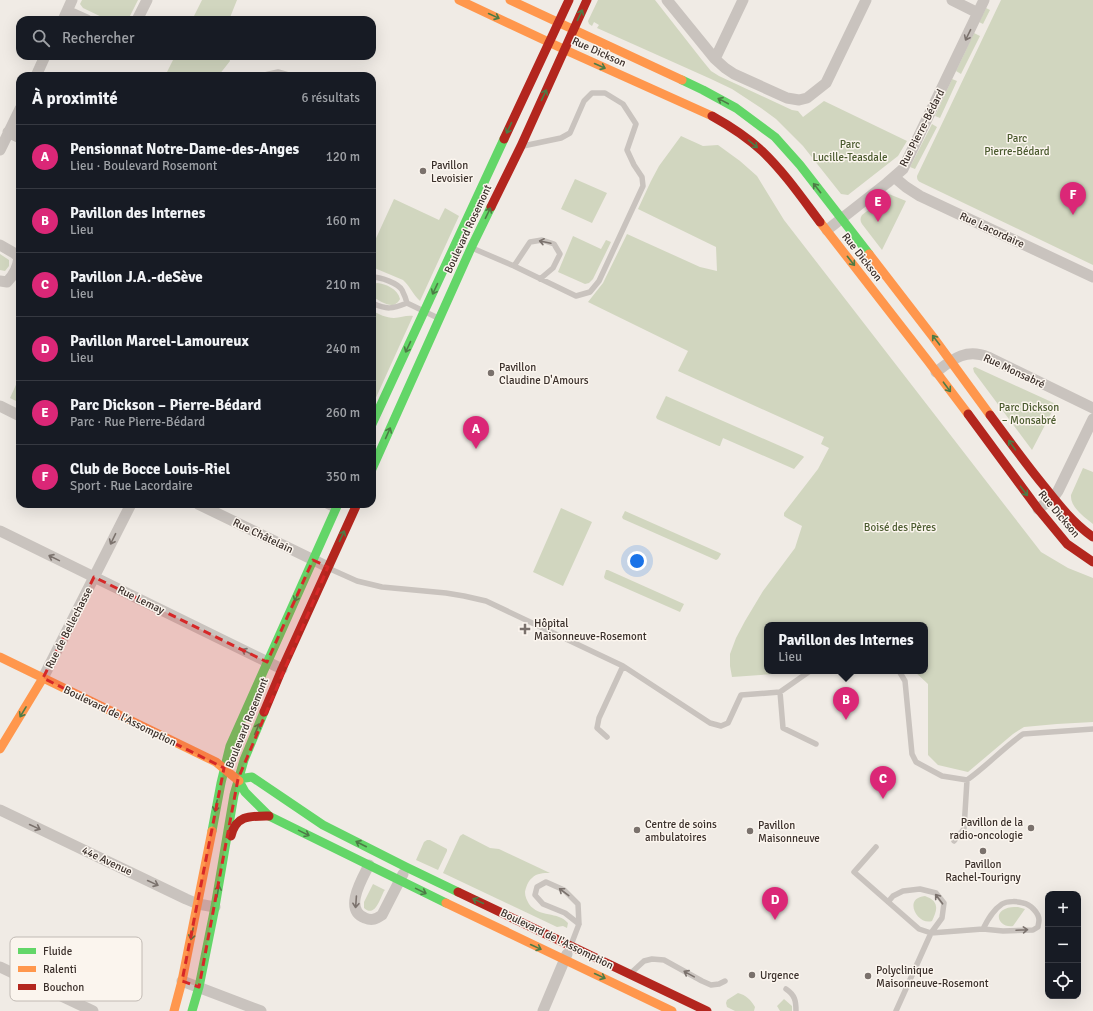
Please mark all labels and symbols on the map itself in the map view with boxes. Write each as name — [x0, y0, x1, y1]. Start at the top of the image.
one-way arrow — [577, 9, 584, 21]
one-way arrow — [488, 13, 500, 20]
one-way arrow — [964, 29, 971, 41]
street label: Rue Dickson — [570, 34, 628, 70]
one-way arrow — [594, 63, 606, 70]
street label: Rue Pierre-Bédard — [897, 87, 947, 169]
one-way arrow — [541, 90, 548, 102]
one-way arrow — [717, 96, 729, 104]
one-way arrow — [505, 122, 512, 134]
park label: Parc Pierre-Bédard — [984, 132, 1050, 158]
park label: Parc Lucille-Teasdale — [812, 138, 888, 164]
one-way arrow — [748, 139, 758, 148]
place label: Pavillon Levoisier — [431, 159, 473, 185]
marker: Pavillon Levoisier — [418, 166, 428, 176]
street label: Boulevard Rosemont — [442, 182, 494, 275]
one-way arrow — [813, 182, 822, 193]
pin: F — [1060, 182, 1086, 215]
pin: E — [865, 189, 891, 222]
one-way arrow — [485, 207, 492, 219]
street label: Rue Lacordaire — [958, 209, 1026, 251]
street label: Rue Dickson — [839, 230, 885, 284]
one-way arrow — [538, 237, 551, 245]
one-way arrow — [846, 256, 855, 267]
one-way arrow — [431, 282, 438, 294]
one-way arrow — [931, 335, 940, 346]
one-way arrow — [404, 341, 411, 353]
street label: Rue Monsabré — [981, 351, 1047, 391]
place label: Pavillon Claudine D'Amours — [499, 361, 589, 387]
marker: Pavillon Claudine D'Amours — [486, 368, 496, 378]
one-way arrow — [942, 381, 951, 392]
park label: Parc Dickson – Monsabré — [999, 401, 1059, 427]
pin: A — [463, 416, 489, 449]
one-way arrow — [385, 428, 392, 440]
one-way arrow — [1008, 440, 1016, 451]
one-way arrow — [1020, 485, 1028, 496]
street label: Rue Dickson — [1035, 488, 1083, 540]
street label: Rue Châtelain — [231, 516, 295, 556]
park label: Boisé des Pères — [864, 521, 936, 534]
one-way arrow — [339, 530, 346, 542]
one-way arrow — [109, 533, 117, 545]
your location — [627, 551, 647, 571]
one-way arrow — [48, 553, 60, 561]
street label: Rue Lemay — [115, 583, 167, 617]
street label: Rue de Bellechasse — [43, 585, 95, 671]
one-way arrow — [293, 589, 300, 601]
place label: Hôpital Maisonneuve-Rosemont — [534, 617, 647, 643]
marker: Hôpital Maisonneuve-Rosemont — [519, 623, 531, 635]
one-way arrow — [241, 648, 253, 655]
street label: Boulevard Rosemont — [223, 676, 271, 770]
street label: Boulevard de l'Assomption — [61, 683, 179, 749]
pin: B — [833, 687, 859, 720]
one-way arrow — [19, 706, 27, 717]
one-way arrow — [254, 724, 261, 736]
pin: C — [870, 766, 896, 799]
one-way arrow — [212, 799, 220, 812]
place label: Pavillon de la radio-oncologie — [949, 816, 1023, 842]
place label: Centre de soins ambulatoires — [645, 818, 717, 844]
place label: Pavillon Maisonneuve — [758, 819, 820, 845]
marker: Pavillon de la radio-oncologie — [1026, 823, 1036, 833]
one-way arrow — [29, 824, 41, 831]
marker: Centre de soins ambulatoires — [632, 825, 642, 835]
marker: Pavillon Maisonneuve — [745, 826, 755, 836]
one-way arrow — [298, 830, 310, 837]
one-way arrow — [355, 840, 367, 847]
street label: 44e Avenue — [80, 844, 134, 878]
marker: Pavillon Rachel-Tourigny — [978, 846, 988, 856]
place label: Pavillon Rachel-Tourigny — [945, 858, 1022, 884]
one-way arrow — [146, 880, 158, 887]
one-way arrow — [214, 885, 222, 898]
one-way arrow — [558, 887, 569, 896]
pin: D — [762, 887, 788, 920]
one-way arrow — [414, 888, 426, 895]
one-way arrow — [935, 893, 943, 904]
one-way arrow — [352, 895, 359, 908]
one-way arrow — [472, 897, 484, 904]
street label: Boulevard de l'Assomption — [498, 906, 616, 972]
one-way arrow — [1015, 926, 1028, 934]
one-way arrow — [188, 927, 196, 940]
legend — [10, 937, 142, 1001]
one-way arrow — [530, 944, 542, 951]
text: Fluide — [43, 945, 72, 958]
text: Ralenti — [43, 963, 77, 976]
place label: Polyclinique Maisonneuve-Rosemont — [876, 964, 989, 990]
place label: Urgence — [760, 969, 799, 982]
one-way arrow — [683, 970, 695, 977]
marker: Urgence — [747, 970, 757, 980]
marker: Polyclinique Maisonneuve-Rosemont — [863, 971, 873, 981]
one-way arrow — [594, 973, 606, 980]
text: Bouchon — [43, 981, 84, 994]

